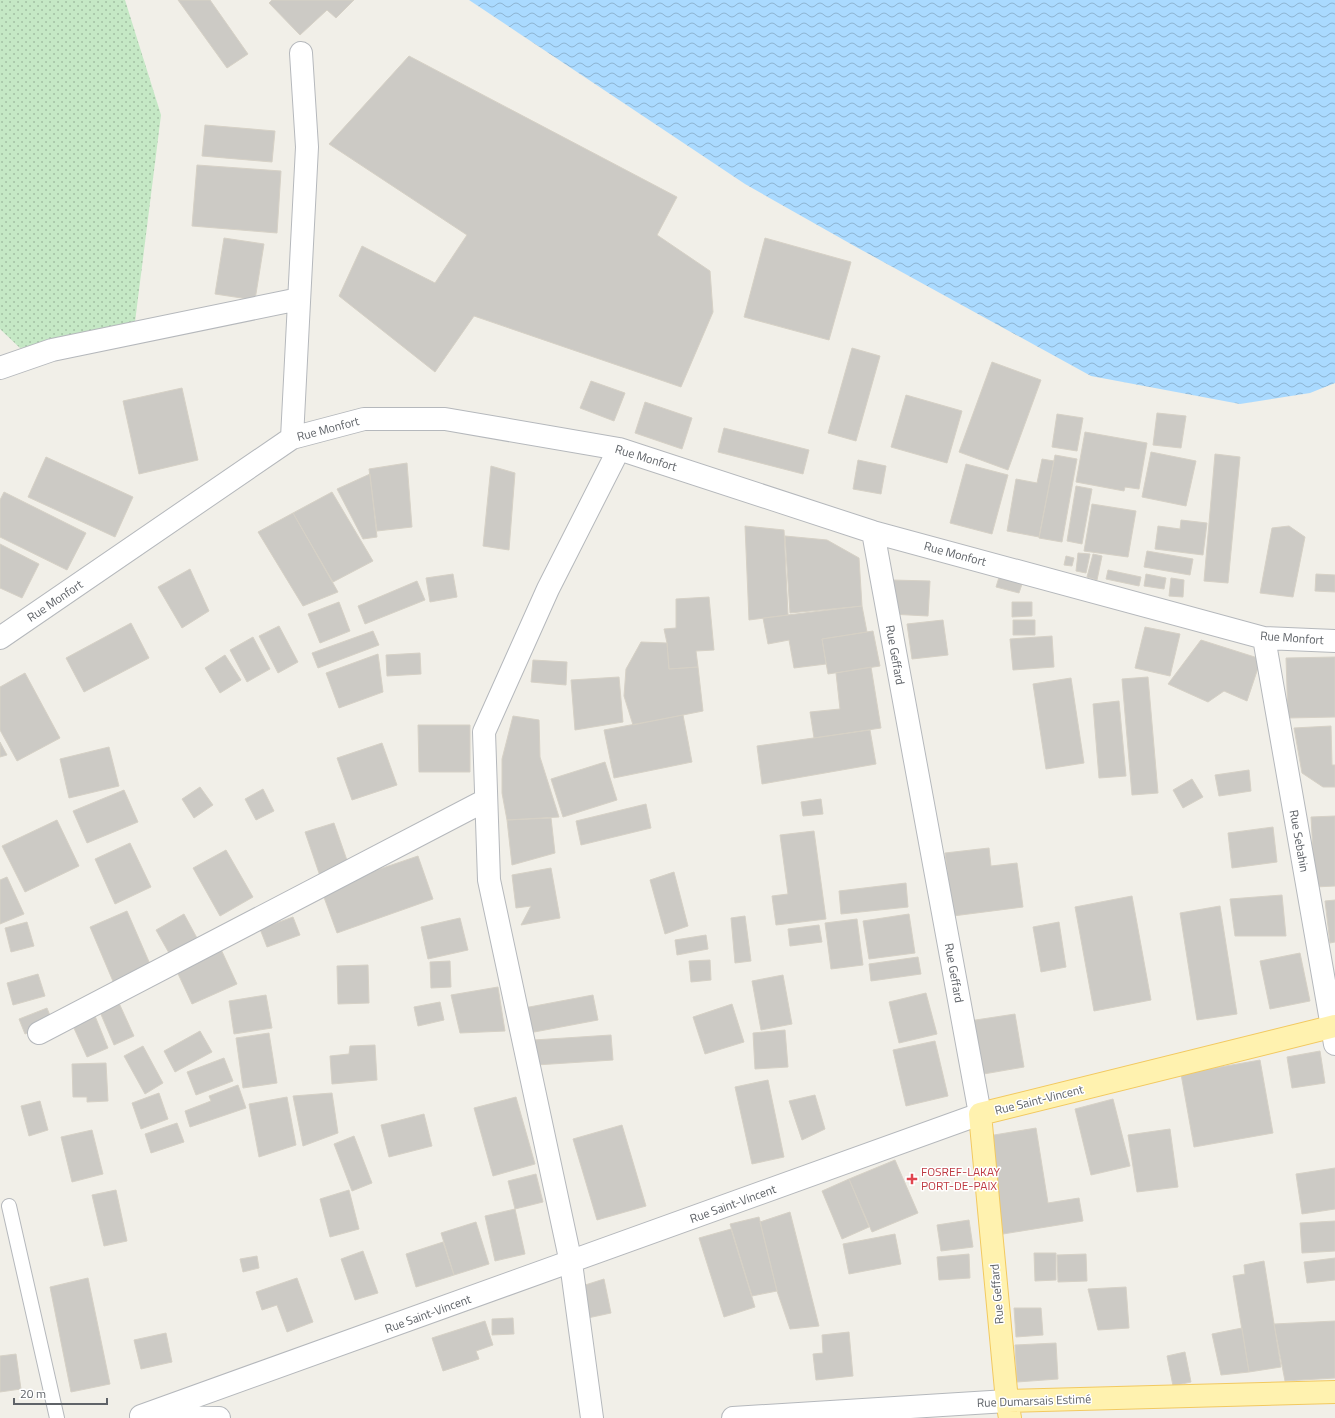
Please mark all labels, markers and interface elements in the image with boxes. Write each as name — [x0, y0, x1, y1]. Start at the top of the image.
street label: Rue Monfort — [295, 411, 362, 446]
street label: Rue Monfort — [613, 439, 680, 476]
street label: Rue Monfort — [922, 536, 989, 571]
street label: Rue Monfort — [23, 574, 87, 626]
street label: Rue Geffard — [881, 624, 910, 686]
street label: Rue Monfort — [1260, 626, 1325, 649]
street label: Rue Sebahin — [1285, 808, 1314, 874]
street label: Rue Geffard — [940, 942, 969, 1004]
street label: Rue Saint-Vincent — [993, 1079, 1086, 1120]
place label: FOSREF-LAKAY PORT-DE-PAIX — [921, 1162, 1000, 1195]
marker: FOSREF-LAKAY PORT-DE-PAIX — [906, 1173, 918, 1185]
street label: Rue Saint-Vincent — [687, 1179, 779, 1228]
street label: Rue Geffard — [984, 1263, 1009, 1325]
street label: Rue Saint-Vincent — [382, 1289, 474, 1338]
scale bar — [14, 1380, 107, 1406]
text: 20 m — [20, 1384, 46, 1403]
street label: Rue Dumarsais Estimé — [977, 1389, 1091, 1412]

